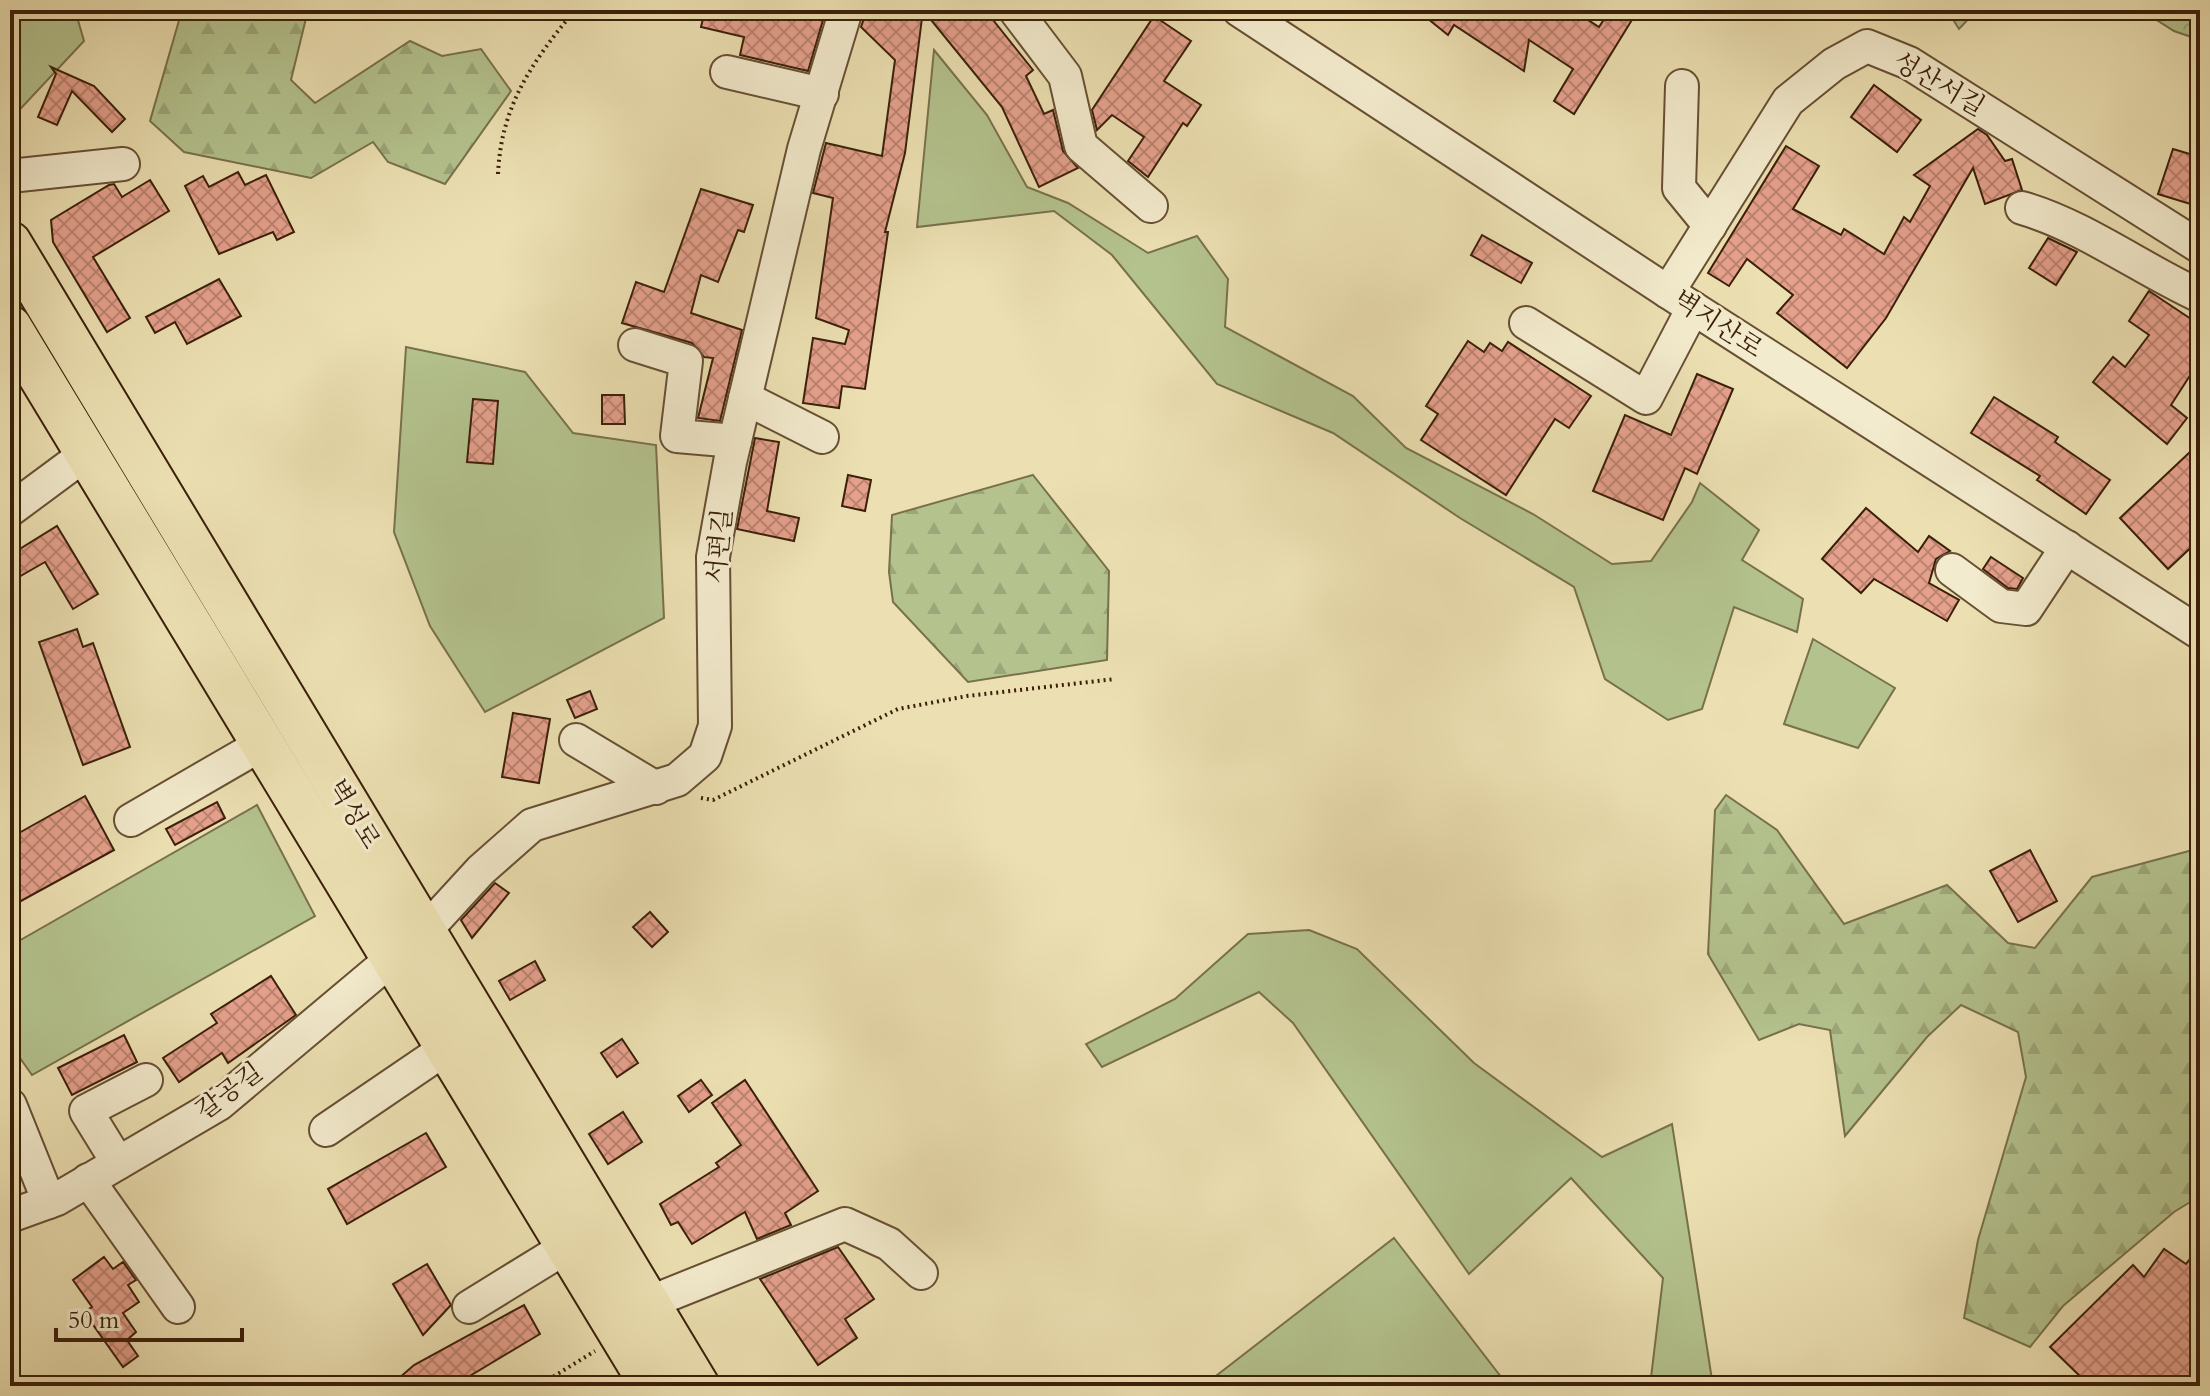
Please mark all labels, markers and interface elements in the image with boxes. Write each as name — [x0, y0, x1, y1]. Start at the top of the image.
street label: 성산서길 — [1887, 44, 1991, 124]
street label: 벽지산로 — [1666, 282, 1770, 366]
street label: 서편길 — [698, 507, 740, 585]
street label: 벽성로 — [320, 773, 388, 855]
street label: 갈공길 — [188, 1054, 270, 1128]
scale bar — [56, 1292, 242, 1342]
text: 50 m — [68, 1304, 120, 1337]

